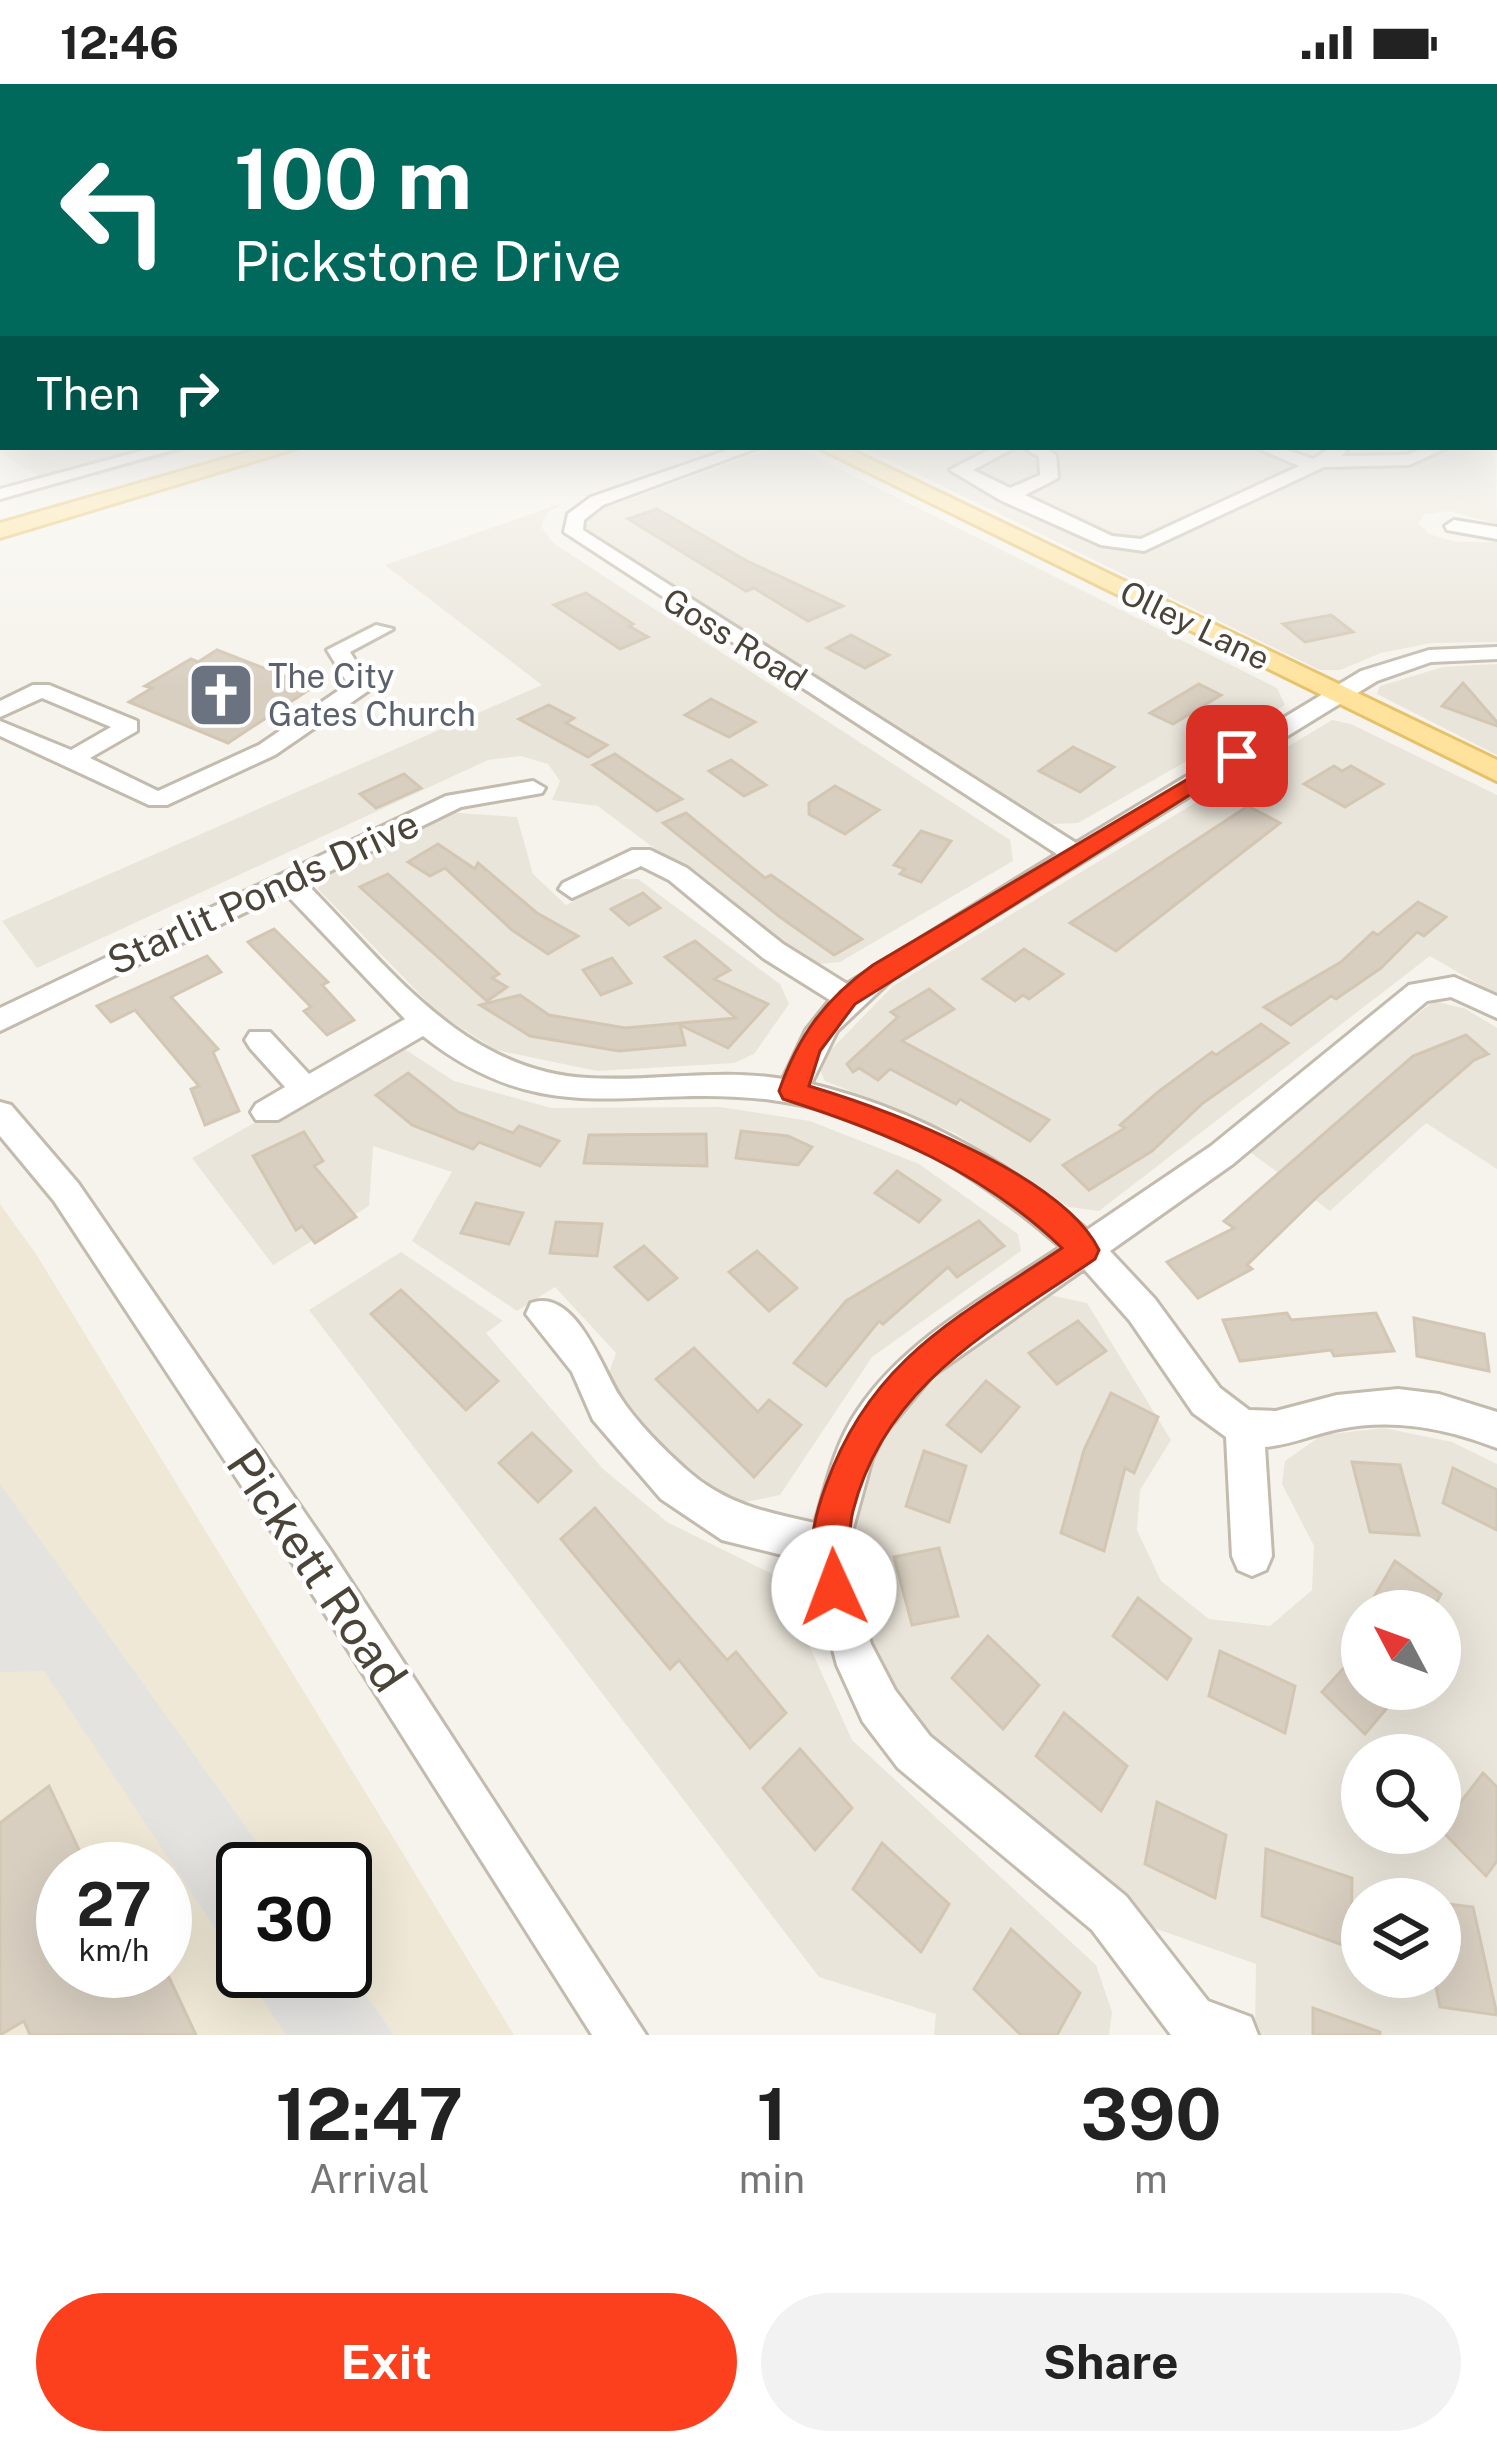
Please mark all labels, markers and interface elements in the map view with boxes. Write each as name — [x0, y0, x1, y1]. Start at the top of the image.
text: 12:46 — [60, 16, 179, 69]
text: 100 m — [234, 129, 472, 228]
icon: left — [36, 132, 192, 288]
text: Pickstone Drive — [234, 230, 622, 293]
icon: right — [164, 360, 230, 426]
text: Then — [36, 367, 140, 420]
street label: Olley Lane — [1114, 573, 1276, 677]
street label: Goss Road — [656, 580, 814, 698]
place label: The City Gates Church — [268, 657, 476, 733]
church icon: The City Gates Church — [186, 660, 256, 730]
pin — [1186, 705, 1288, 807]
icon: arrive — [1204, 723, 1270, 789]
street label: Starlit Ponds Drive — [100, 800, 426, 984]
street label: Pickett Road — [215, 1438, 419, 1702]
position arrow — [771, 1525, 897, 1651]
north arrow — [1341, 1590, 1461, 1710]
map controls — [1341, 1590, 1461, 1998]
button: search — [1341, 1734, 1461, 1854]
speed limit sign: 30 — [216, 1842, 372, 1998]
text: 27 — [76, 1869, 152, 1940]
button: layers — [1341, 1878, 1461, 1998]
text: km/h — [79, 1932, 149, 1968]
text: 12:47 — [275, 2072, 463, 2156]
text: 1 — [756, 2072, 787, 2156]
text: 390 — [1080, 2072, 1222, 2156]
text: Arrival — [309, 2156, 430, 2202]
text: min — [739, 2156, 805, 2202]
text: m — [1134, 2156, 1168, 2202]
button: Exit — [36, 2293, 737, 2431]
button: Share — [761, 2293, 1461, 2431]

